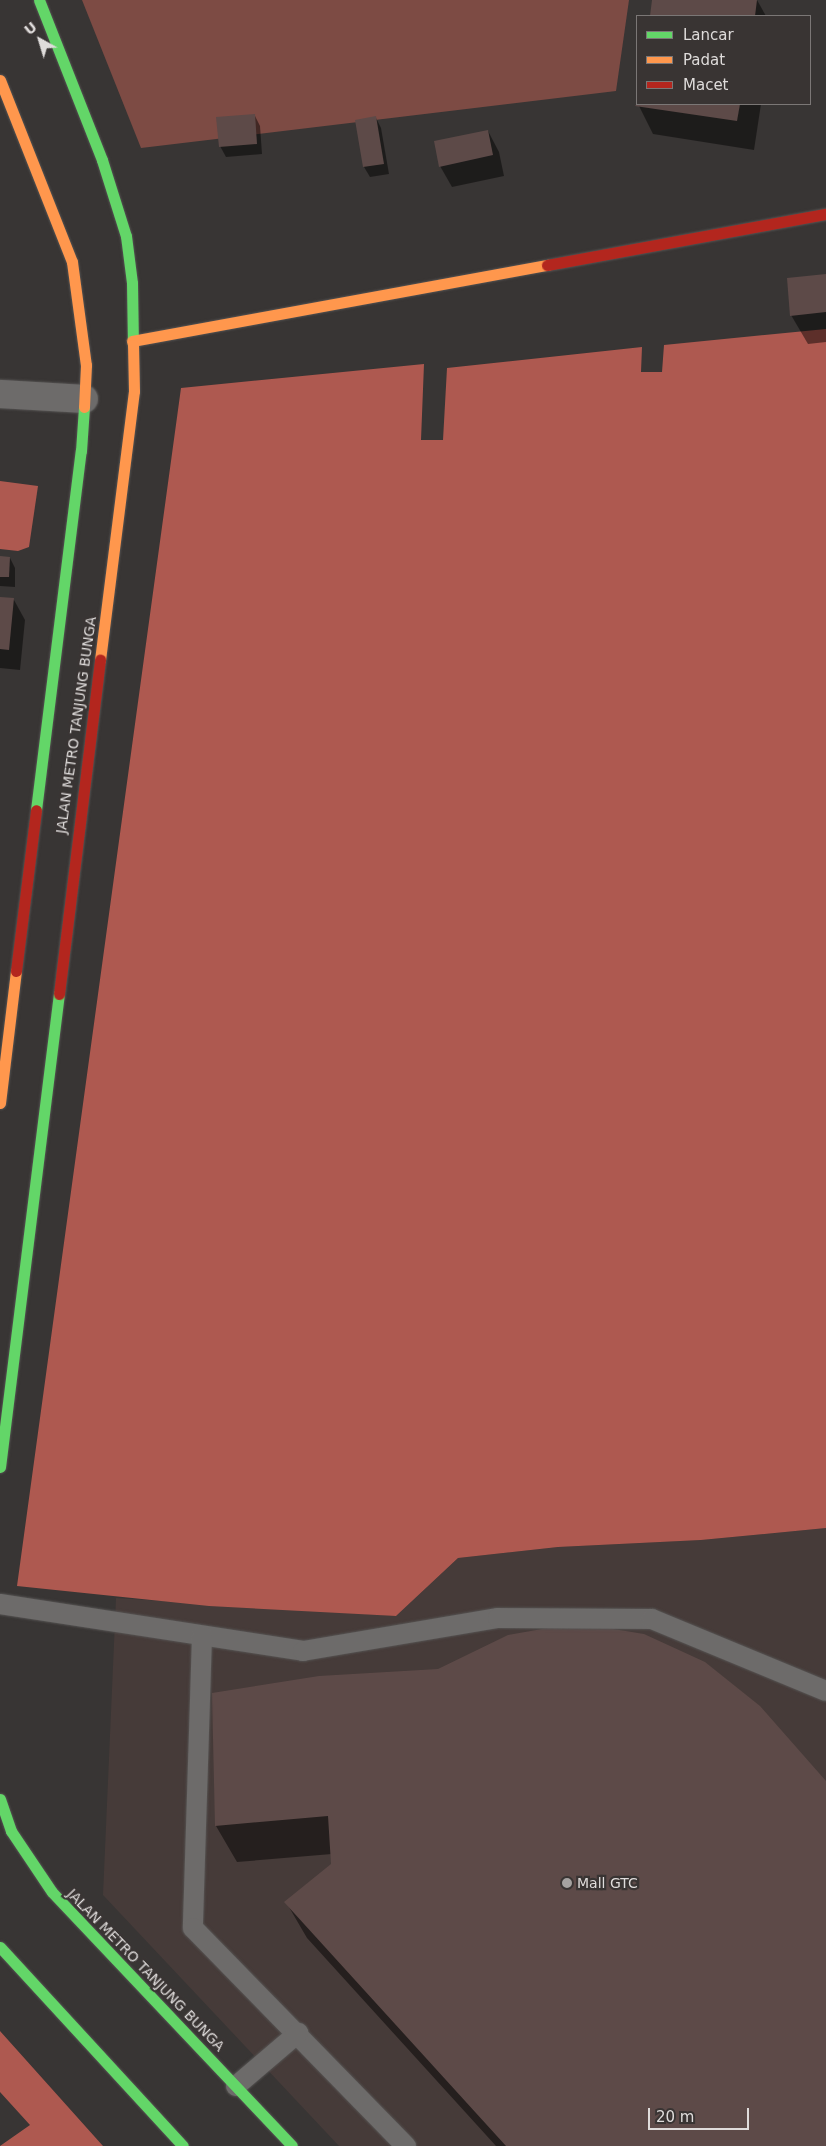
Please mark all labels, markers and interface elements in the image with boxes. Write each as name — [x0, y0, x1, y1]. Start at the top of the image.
north arrow — [15, 15, 65, 65]
legend — [636, 15, 811, 105]
text: U — [21, 19, 40, 38]
text: Lancar — [683, 26, 734, 44]
text: Padat — [683, 51, 725, 69]
text: Macet — [683, 76, 729, 94]
street label: JALAN METRO TANJUNG BUNGA — [52, 615, 100, 835]
place label: Mall GTC — [577, 1875, 638, 1891]
marker: Mall GTC — [561, 1877, 573, 1889]
street label: JALAN METRO TANJUNG BUNGA — [64, 1885, 228, 2055]
scale bar — [651, 2098, 752, 2130]
text: 20 m — [656, 2108, 694, 2126]

